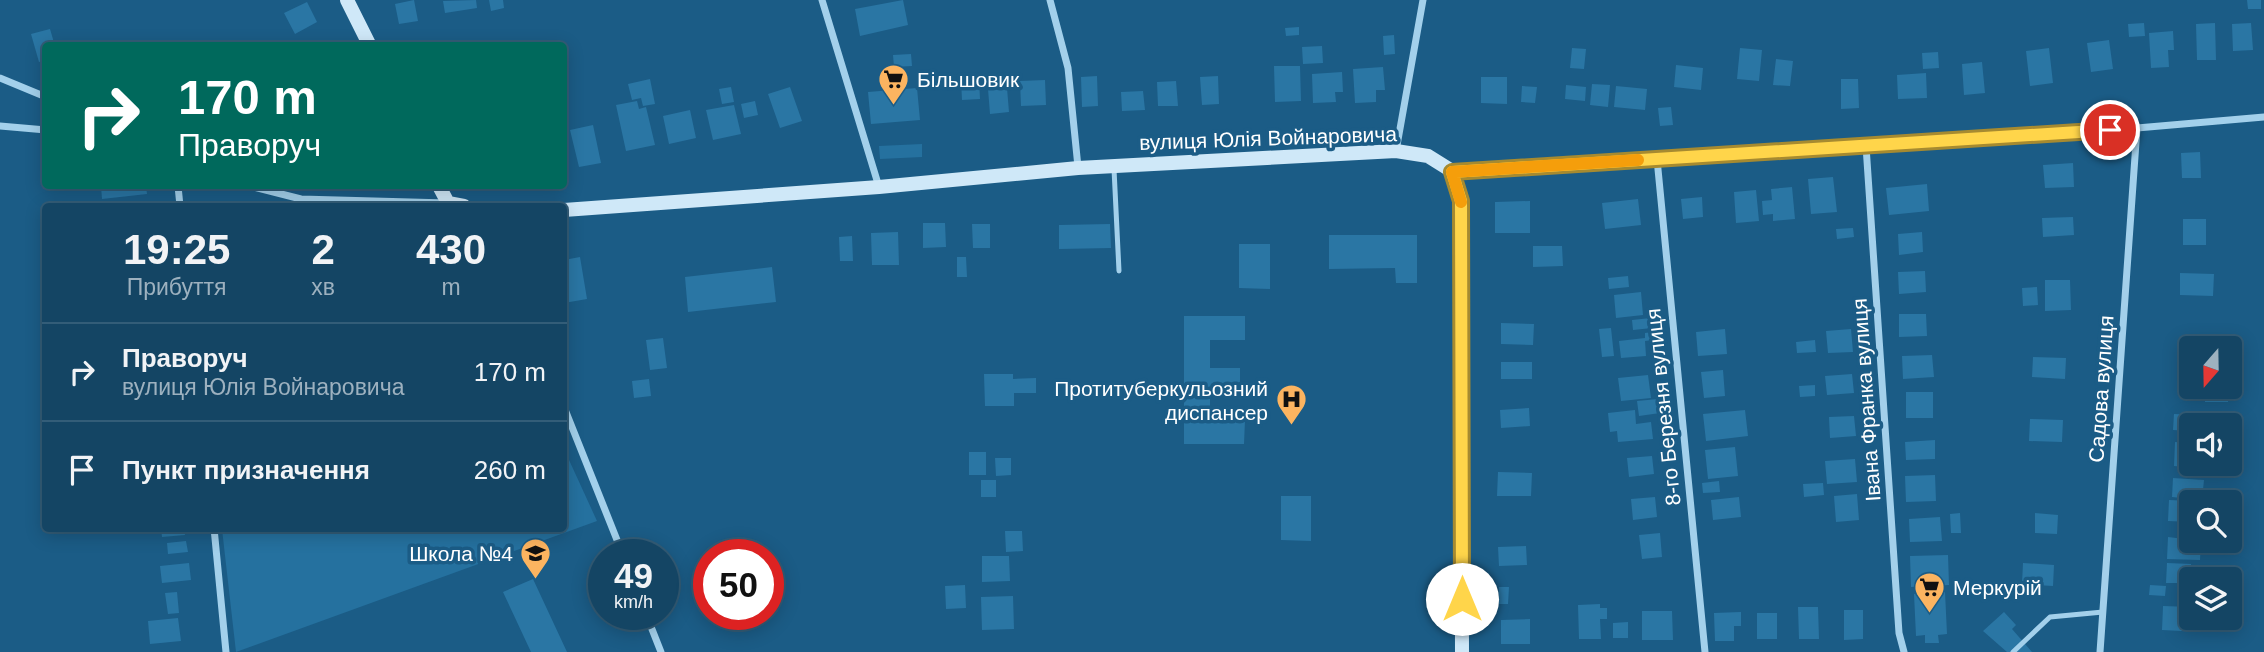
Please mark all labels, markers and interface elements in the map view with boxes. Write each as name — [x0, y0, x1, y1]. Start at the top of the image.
supermarket icon: Більшовик — [877, 62, 911, 106]
place label: Більшовик — [917, 68, 1020, 91]
icon: right — [63, 70, 154, 161]
text: 170 m — [178, 70, 317, 124]
pin — [2080, 100, 2140, 160]
icon: arrive — [2091, 111, 2129, 149]
street label: вулиця Юлія Войнаровича — [1139, 122, 1398, 154]
text: Праворуч — [178, 127, 321, 163]
text: 19:25 — [123, 226, 230, 273]
text: 2 — [311, 226, 335, 273]
text: 430 — [416, 226, 486, 273]
text: Прибуття — [127, 274, 227, 300]
text: хв — [311, 274, 335, 300]
text: m — [441, 274, 461, 300]
street label: Івана Франка вулиця — [1847, 298, 1885, 502]
street label: 8-го Березня вулиця — [1641, 307, 1685, 507]
street label: Садова вулиця — [2084, 315, 2118, 463]
north arrow — [2179, 336, 2242, 399]
map controls — [2179, 336, 2242, 630]
text: Праворуч — [122, 343, 248, 373]
icon: right — [63, 353, 101, 391]
text: 170 m — [474, 357, 546, 387]
text: вулиця Юлія Войнаровича — [122, 374, 404, 400]
place label: Протитуберкульозний диспансер — [1054, 377, 1268, 424]
hospital icon: Протитуберкульозний диспансер — [1274, 383, 1308, 427]
button: sound — [2179, 413, 2242, 476]
icon: arrive — [63, 451, 101, 489]
text: Пункт призначення — [122, 455, 370, 485]
text: 260 m — [474, 455, 546, 485]
button: search — [2179, 490, 2242, 553]
school or university icon: Школа №4 — [519, 536, 553, 580]
speed limit sign: 50 — [693, 539, 784, 630]
place label: Школа №4 — [409, 542, 513, 565]
text: 49 — [614, 556, 653, 595]
position arrow — [1425, 562, 1499, 636]
button: layers — [2179, 567, 2242, 630]
supermarket icon: Меркурій — [1913, 570, 1947, 614]
place label: Меркурій — [1953, 576, 2042, 599]
text: km/h — [614, 592, 653, 612]

